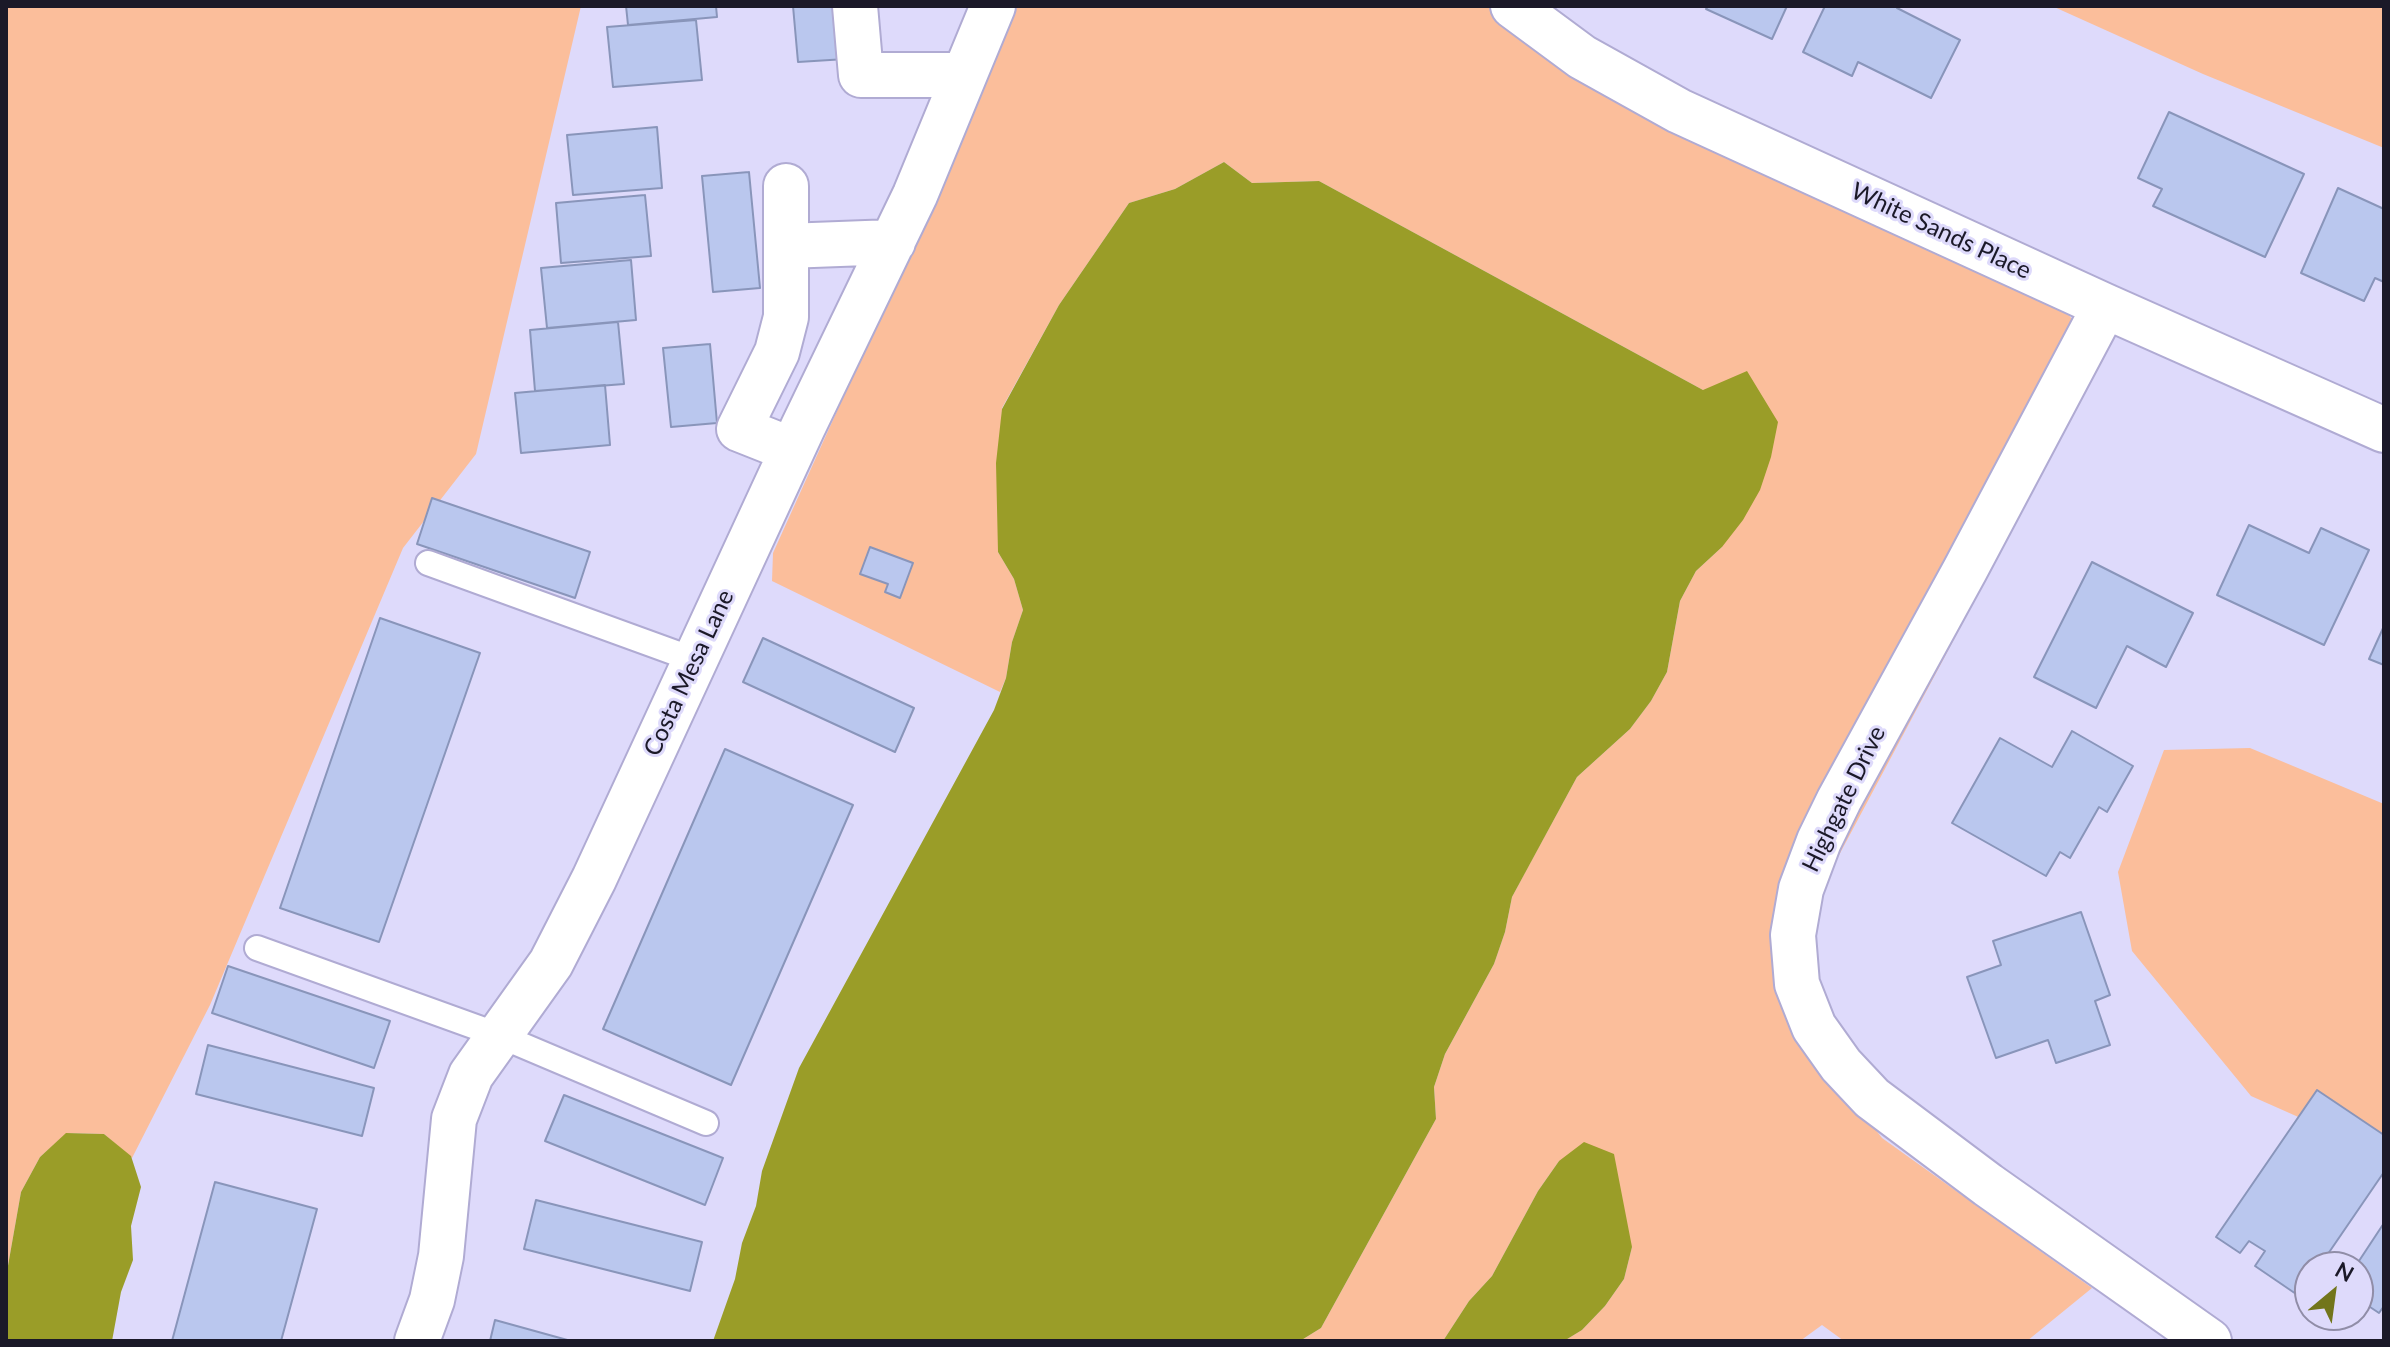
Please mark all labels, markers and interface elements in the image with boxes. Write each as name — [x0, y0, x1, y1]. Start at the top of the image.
street label: White Sands Place — [1846, 177, 2036, 285]
street label: Costa Mesa Lane — [638, 585, 740, 761]
street label: Highgate Drive — [1796, 721, 1892, 877]
north arrow — [2294, 1251, 2374, 1331]
text: N — [2331, 1255, 2359, 1287]

